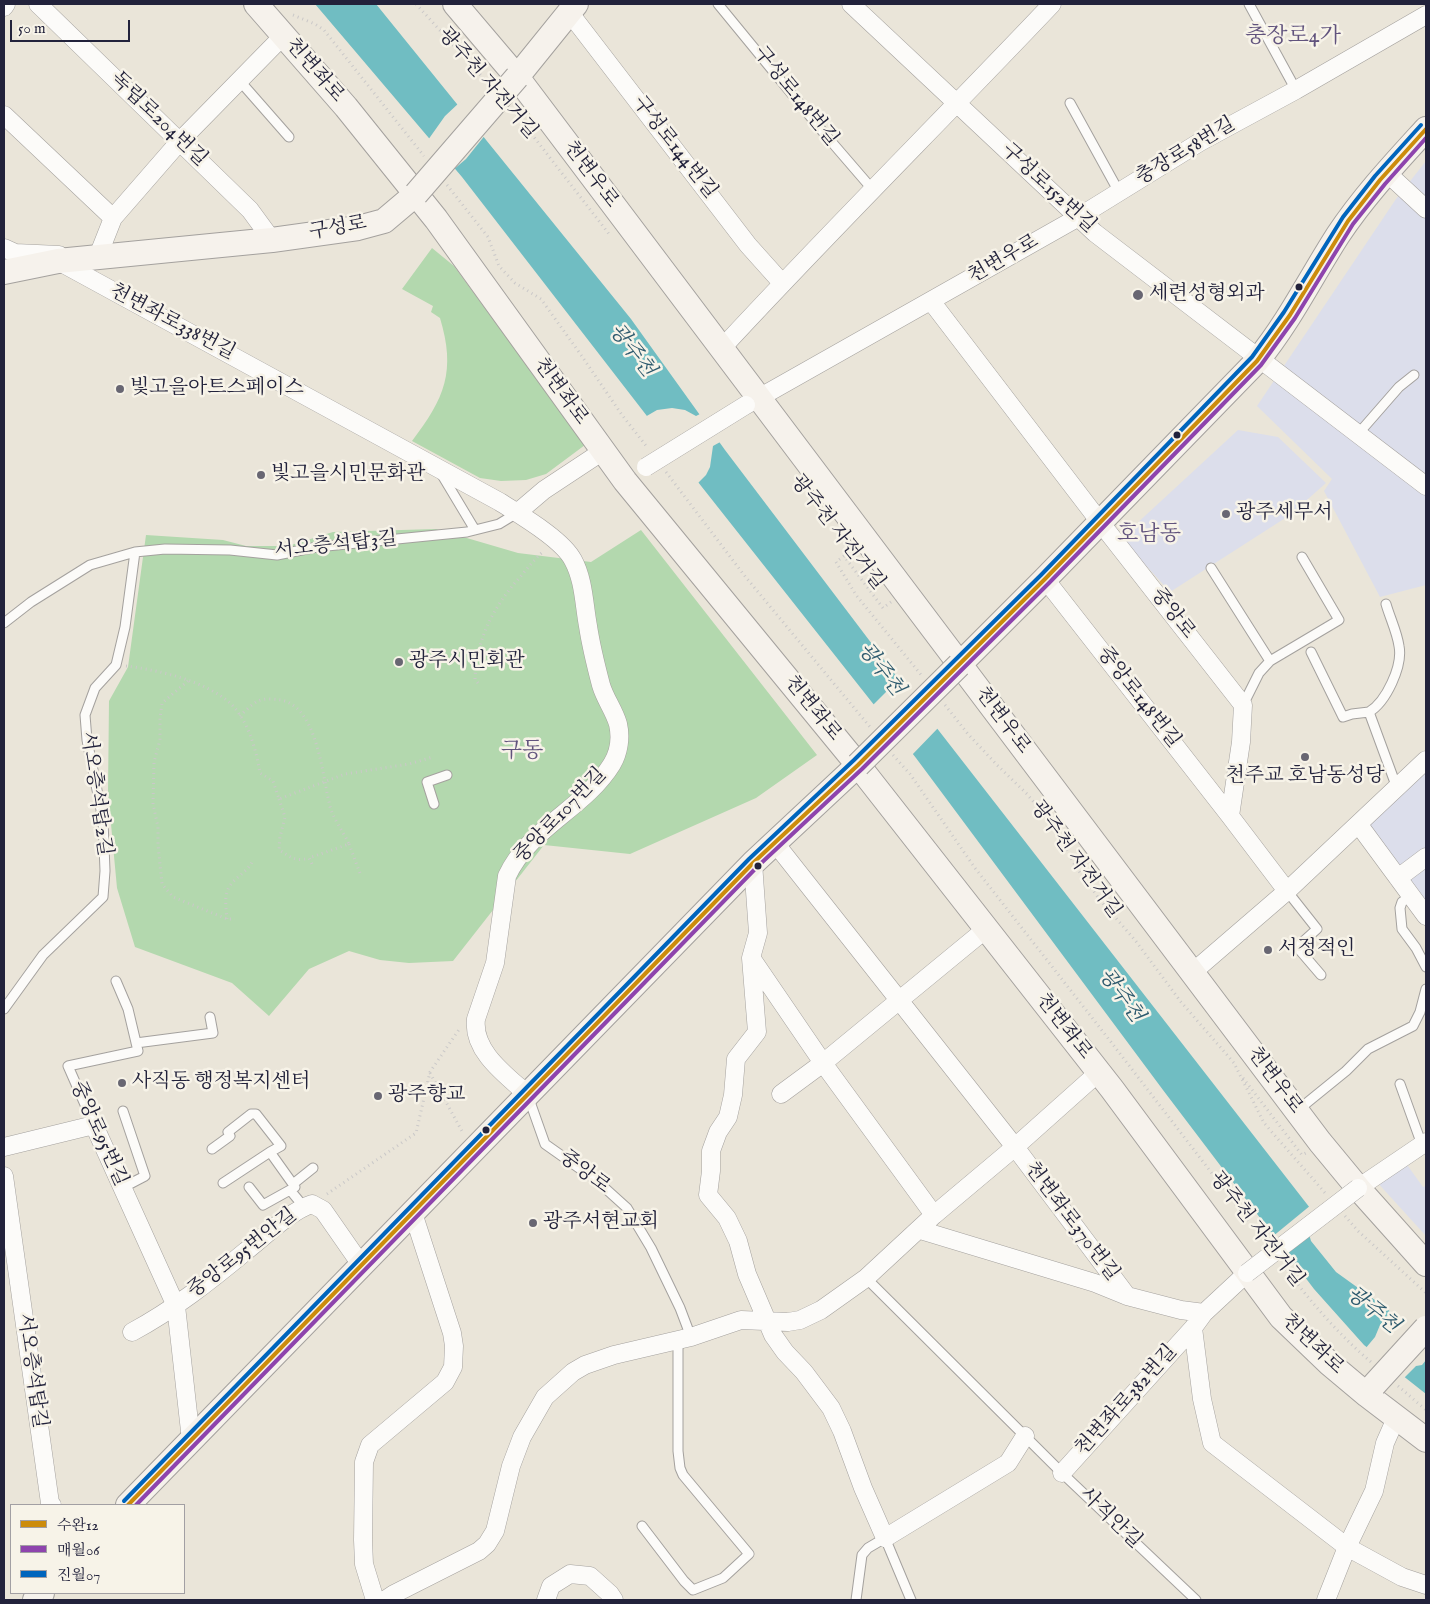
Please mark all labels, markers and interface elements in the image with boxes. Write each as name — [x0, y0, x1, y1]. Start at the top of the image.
scale bar — [12, 10, 132, 42]
text: 50 m — [18, 19, 46, 38]
street label: 광주천 자전거길 — [432, 23, 542, 145]
district label: 충장로4가 — [1245, 24, 1341, 50]
street label: 천변좌로 — [280, 34, 348, 108]
street label: 구성로148번길 — [747, 42, 843, 152]
street label: 독립로204번길 — [104, 68, 212, 172]
street label: 구성로144번길 — [626, 92, 722, 204]
street label: 충장로58번길 — [1132, 113, 1240, 191]
street label: 천변우로 — [557, 137, 623, 213]
street label: 구성로152번길 — [996, 139, 1100, 239]
street label: 구성로 — [307, 212, 369, 246]
street label: 천변우로 — [965, 230, 1043, 290]
street label: 천변좌로338번길 — [105, 280, 239, 366]
unlabelled marker — [1294, 282, 1304, 292]
place label: 세련성형외과 — [1149, 283, 1265, 307]
marker: 세련성형외과 — [1131, 288, 1145, 302]
water label: 광주천 — [602, 319, 660, 383]
street label: 천변좌로 — [528, 354, 592, 430]
place label: 빛고을아트스페이스 — [130, 377, 304, 401]
marker: 빛고을아트스페이스 — [114, 383, 126, 395]
unlabelled marker — [1172, 430, 1182, 440]
place label: 빛고을시민문화관 — [271, 463, 426, 487]
marker: 빛고을시민문화관 — [255, 469, 267, 481]
street label: 광주천 자전거길 — [785, 471, 889, 595]
place label: 광주세무서 — [1236, 502, 1333, 526]
marker: 광주세무서 — [1220, 508, 1232, 520]
district label: 호남동 — [1117, 522, 1181, 548]
street label: 서오층석탑3길 — [273, 528, 399, 564]
street label: 중앙로 — [1145, 584, 1199, 644]
water label: 광주천 — [851, 638, 909, 702]
street label: 중앙로148번길 — [1091, 643, 1185, 753]
place label: 광주시민회관 — [409, 650, 525, 674]
marker: 광주시민회관 — [393, 656, 405, 668]
street label: 천변좌로 — [778, 671, 846, 747]
street label: 천변우로 — [969, 683, 1035, 759]
street label: 서오층석탑2길 — [74, 730, 116, 858]
district label: 구동 — [501, 739, 543, 765]
marker: 천주교 호남동성당 — [1299, 751, 1311, 763]
street label: 중앙로107번길 — [510, 763, 612, 869]
place label: 천주교 호남동성당 — [1226, 765, 1384, 789]
street label: 광주천 자전거길 — [1024, 796, 1126, 924]
unlabelled marker — [753, 861, 763, 871]
place label: 서정적인 — [1278, 938, 1355, 962]
marker: 서정적인 — [1262, 944, 1274, 956]
water label: 광주천 — [1092, 964, 1148, 1028]
street label: 천변좌로 — [1030, 989, 1096, 1065]
street label: 천변우로 — [1241, 1043, 1307, 1119]
place label: 사직동 행정복지센터 — [132, 1071, 310, 1095]
marker: 사직동 행정복지센터 — [116, 1077, 128, 1089]
street label: 중앙로95번길 — [64, 1078, 132, 1190]
place label: 광주향교 — [388, 1084, 465, 1108]
marker: 광주향교 — [372, 1090, 384, 1102]
unlabelled marker — [481, 1125, 491, 1135]
street label: 중앙로 — [554, 1146, 614, 1200]
street label: 천변좌로370번길 — [1019, 1158, 1123, 1286]
street label: 광주천 자전거길 — [1204, 1168, 1308, 1292]
street label: 중앙로95번안길 — [184, 1204, 302, 1304]
place label: 광주서현교회 — [543, 1211, 659, 1235]
marker: 광주서현교회 — [527, 1217, 539, 1229]
water label: 광주천 — [1340, 1282, 1404, 1340]
street label: 천변좌로 — [1276, 1310, 1348, 1380]
street label: 서오층석탑길 — [11, 1312, 51, 1430]
street label: 천변좌로382번길 — [1071, 1341, 1183, 1461]
street label: 사직안길 — [1074, 1484, 1146, 1554]
legend — [10, 1504, 185, 1594]
text: 수완12 — [57, 1516, 99, 1535]
text: 매월06 — [57, 1541, 100, 1560]
text: 진월07 — [57, 1566, 100, 1585]

